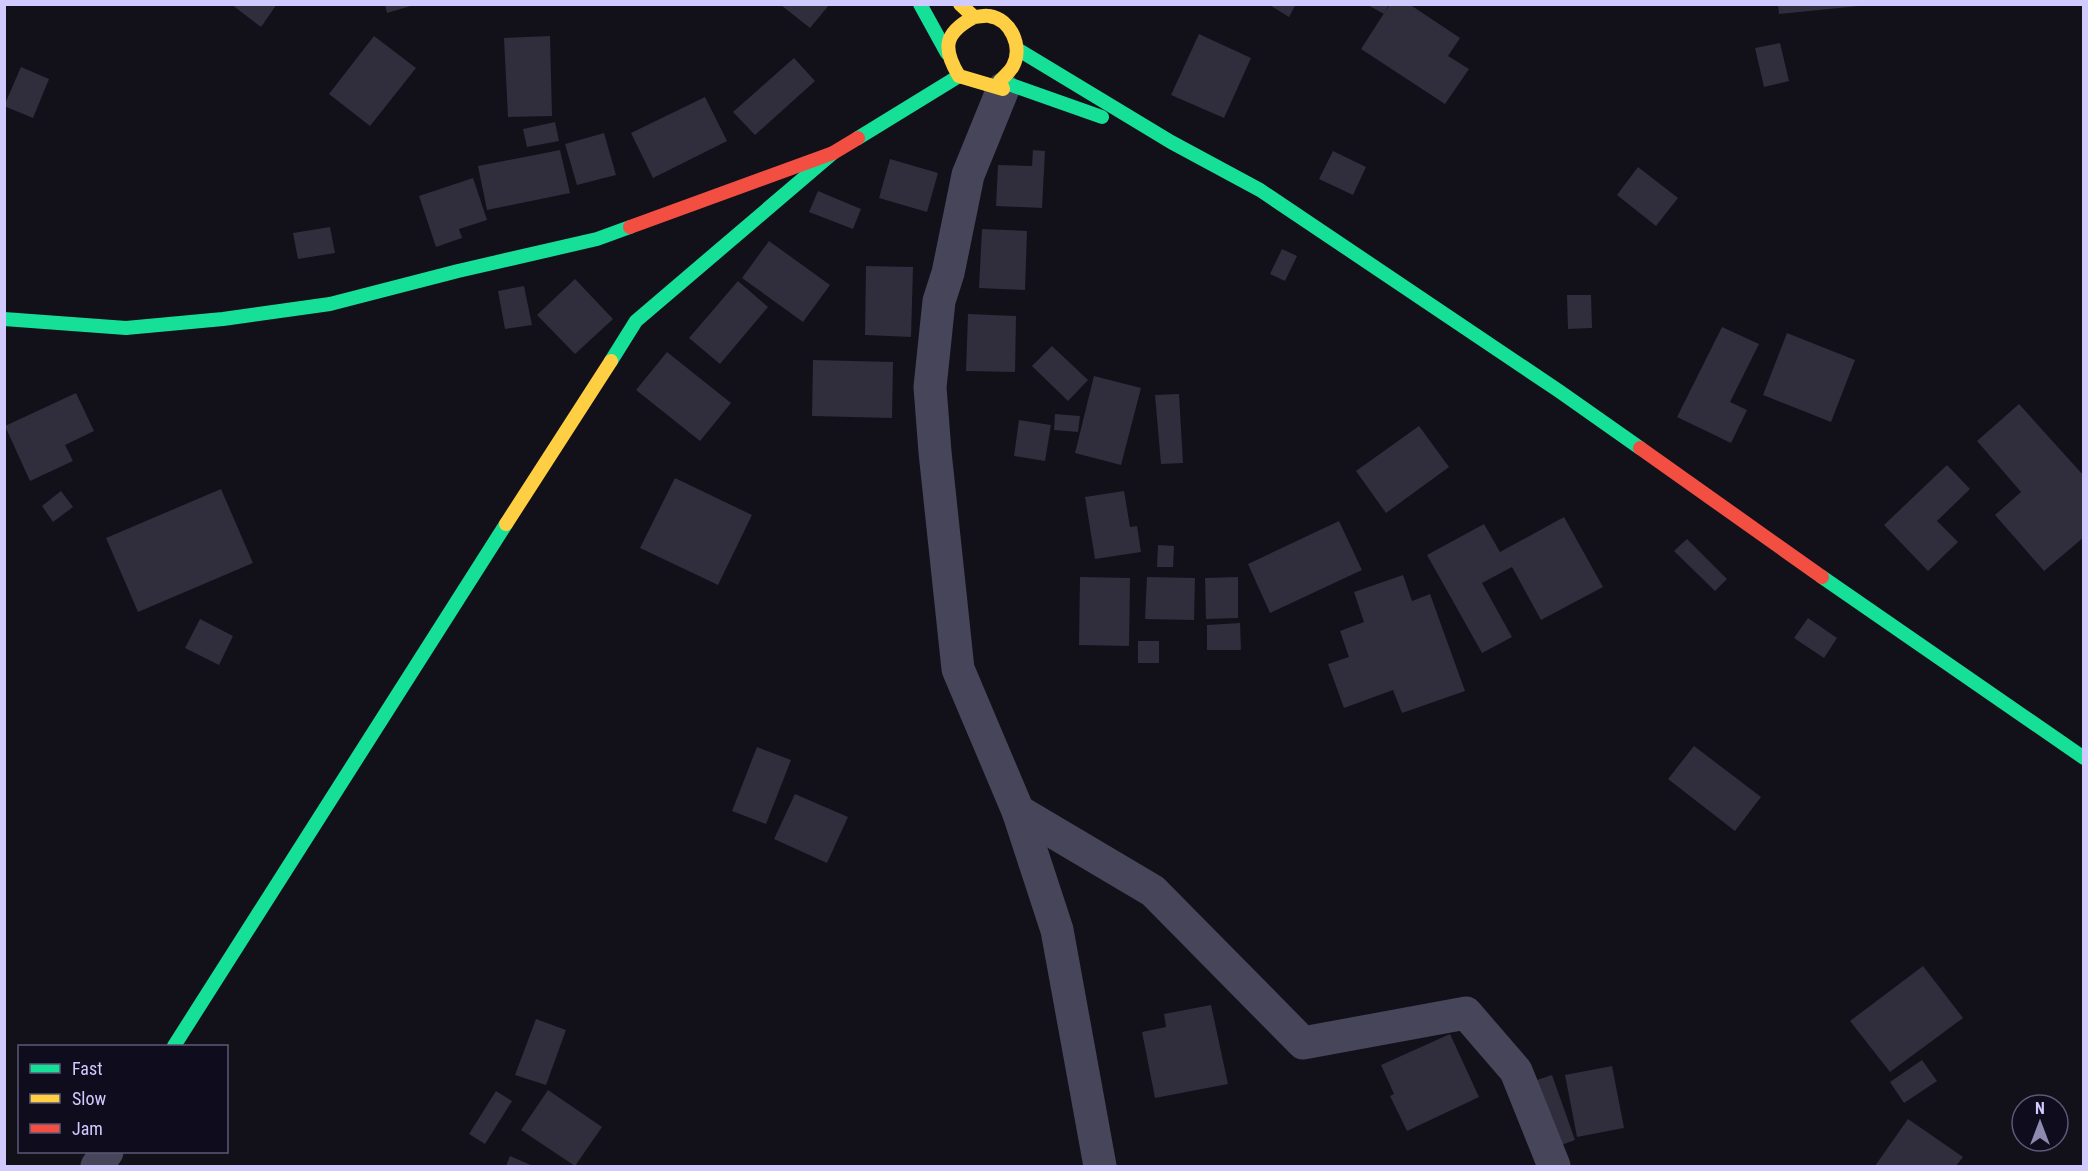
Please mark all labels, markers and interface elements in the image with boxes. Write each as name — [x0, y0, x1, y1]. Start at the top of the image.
legend — [18, 1045, 228, 1153]
text: Fast — [72, 1058, 103, 1079]
text: Slow — [72, 1088, 107, 1109]
north arrow — [2010, 1093, 2070, 1153]
text: N — [2035, 1099, 2045, 1118]
text: Jam — [72, 1118, 103, 1139]

